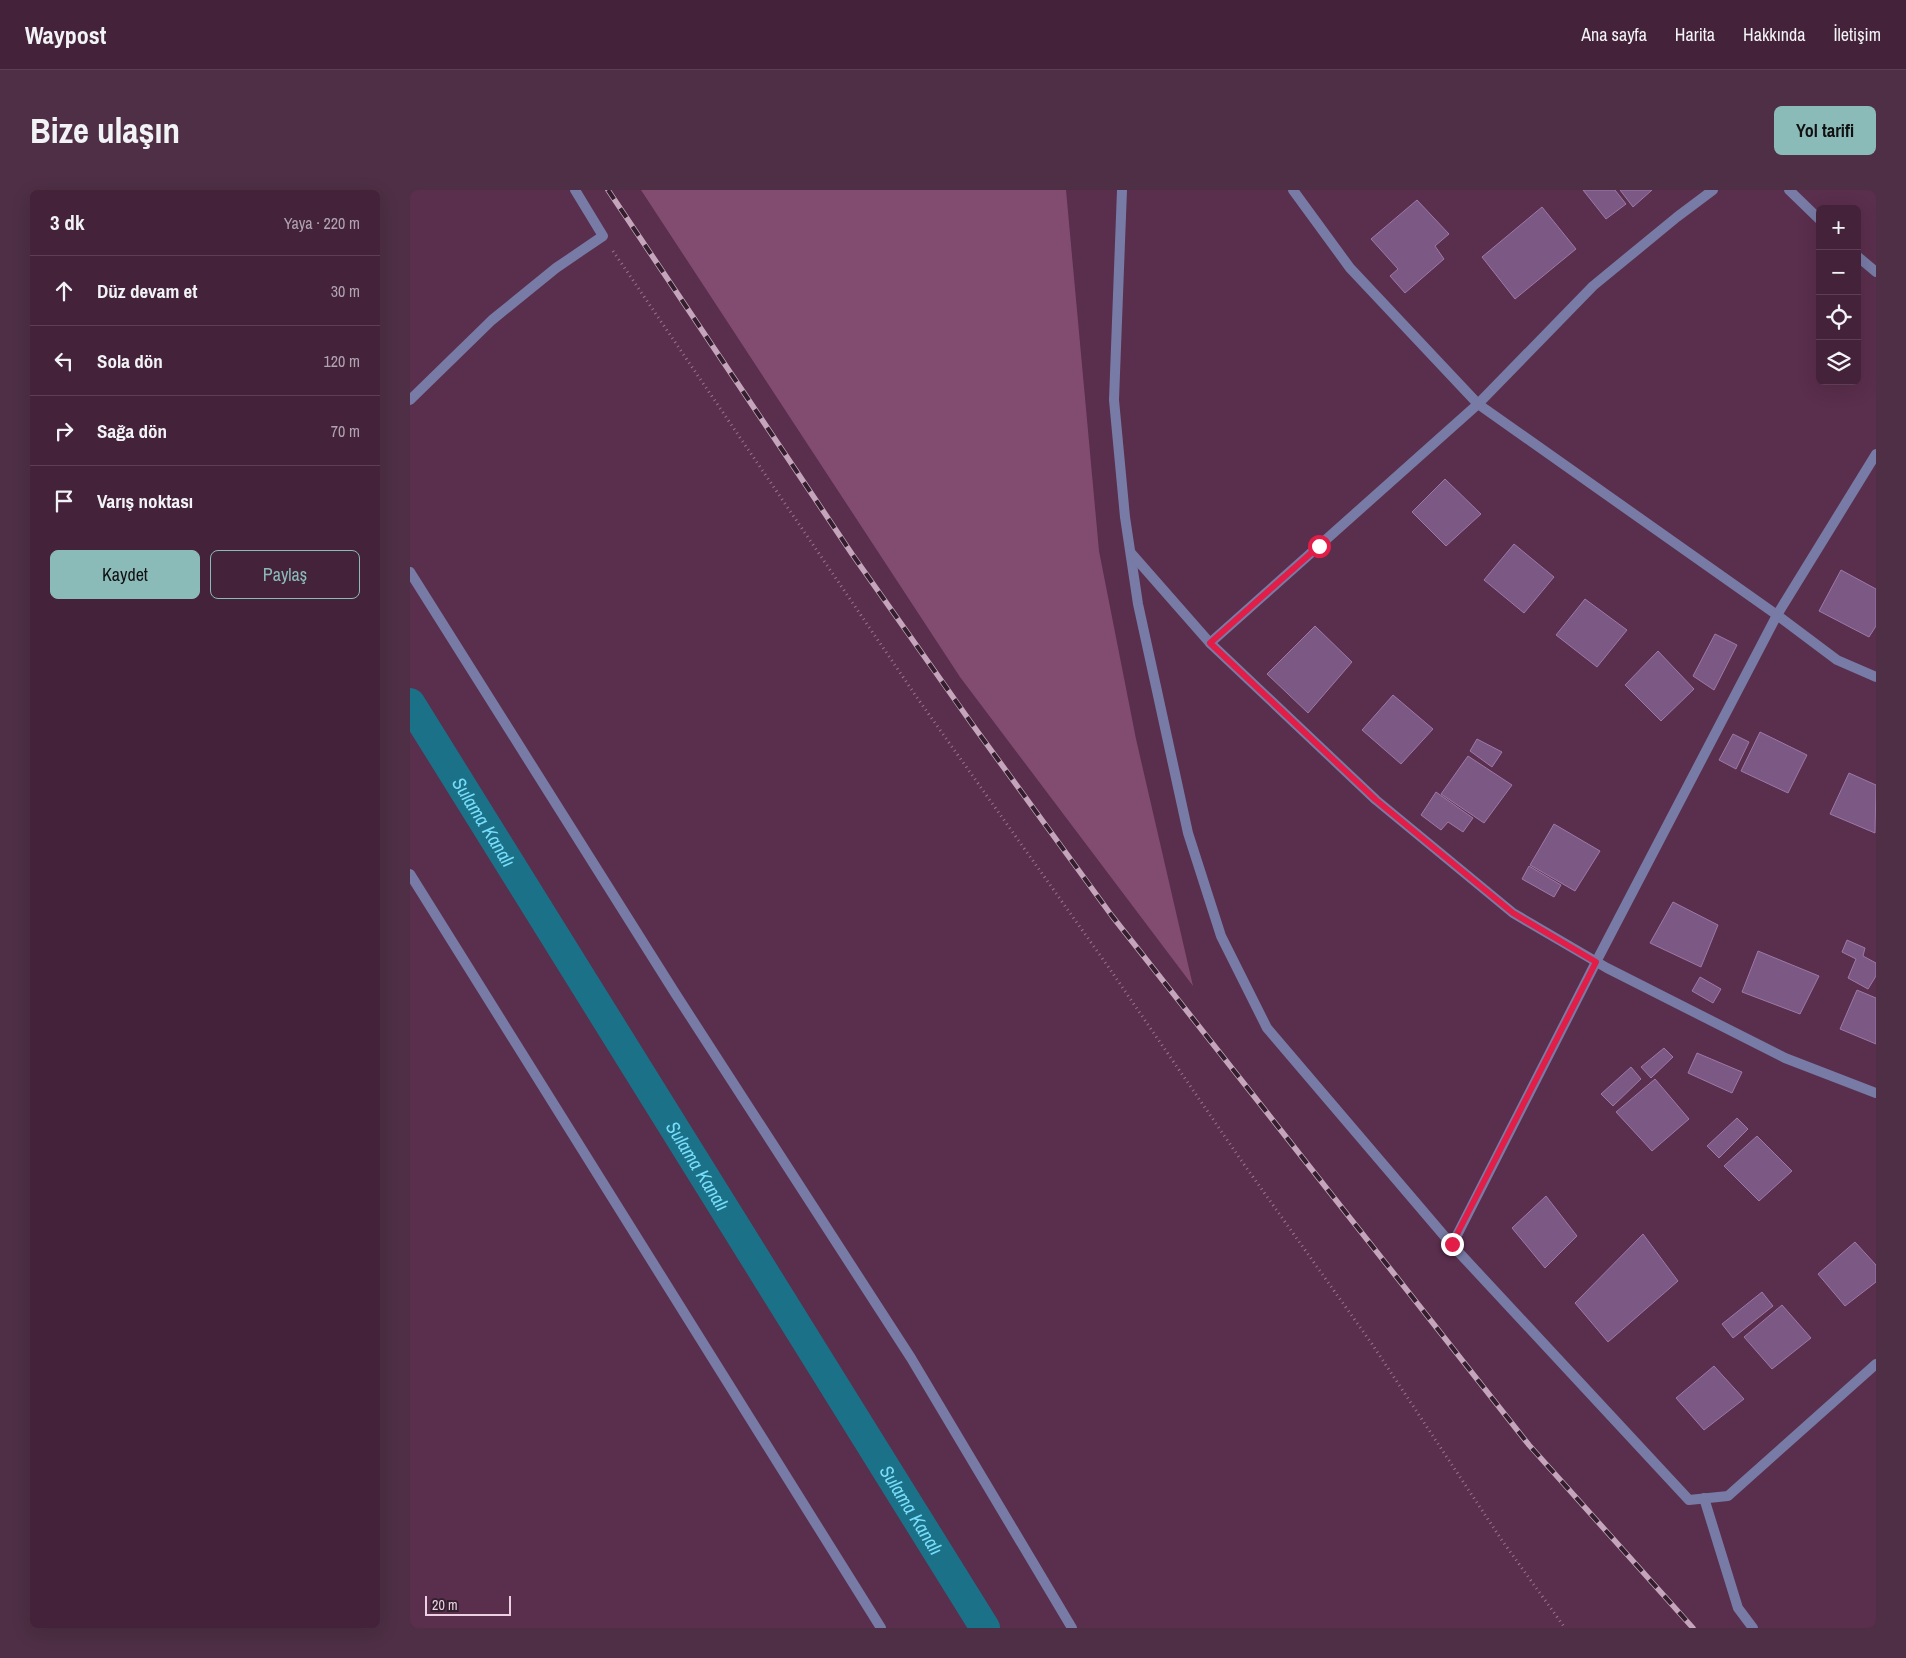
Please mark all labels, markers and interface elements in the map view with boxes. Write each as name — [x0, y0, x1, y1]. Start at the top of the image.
text: Waypost — [25, 19, 106, 51]
text: Ana sayfa — [1581, 22, 1647, 47]
text: Harita — [1675, 22, 1715, 47]
text: Hakkında — [1743, 22, 1805, 47]
text: İletişim — [1833, 22, 1881, 47]
button: Yol tarifi — [1774, 106, 1876, 155]
text: Bize ulaşın — [30, 107, 180, 154]
map controls — [1816, 205, 1861, 385]
button: + — [1816, 205, 1861, 250]
text: 3 dk — [50, 208, 84, 237]
text: Yaya · 220 m — [284, 212, 360, 234]
button: − — [1816, 250, 1861, 295]
icon: ahead — [50, 277, 78, 305]
text: Düz devam et — [97, 278, 197, 304]
text: 30 m — [331, 280, 360, 302]
button: locate — [1816, 295, 1861, 340]
button: layers — [1816, 340, 1861, 385]
icon: left — [50, 347, 78, 375]
text: Sola dön — [97, 348, 163, 374]
text: 120 m — [324, 350, 360, 372]
icon: right — [50, 417, 78, 445]
text: Sağa dön — [97, 418, 167, 444]
text: 70 m — [331, 420, 360, 442]
icon: arrive — [50, 487, 78, 515]
text: Varış noktası — [97, 488, 193, 514]
route start — [1308, 535, 1331, 558]
button: Kaydet — [50, 550, 200, 599]
button: Paylaş — [210, 550, 360, 599]
water label: Sulama Kanalı — [446, 772, 522, 872]
water label: Sulama Kanalı — [660, 1116, 736, 1216]
route end — [1441, 1233, 1464, 1256]
water label: Sulama Kanalı — [874, 1460, 949, 1560]
scale bar — [425, 1593, 511, 1616]
text: 20 m — [432, 1596, 458, 1614]

